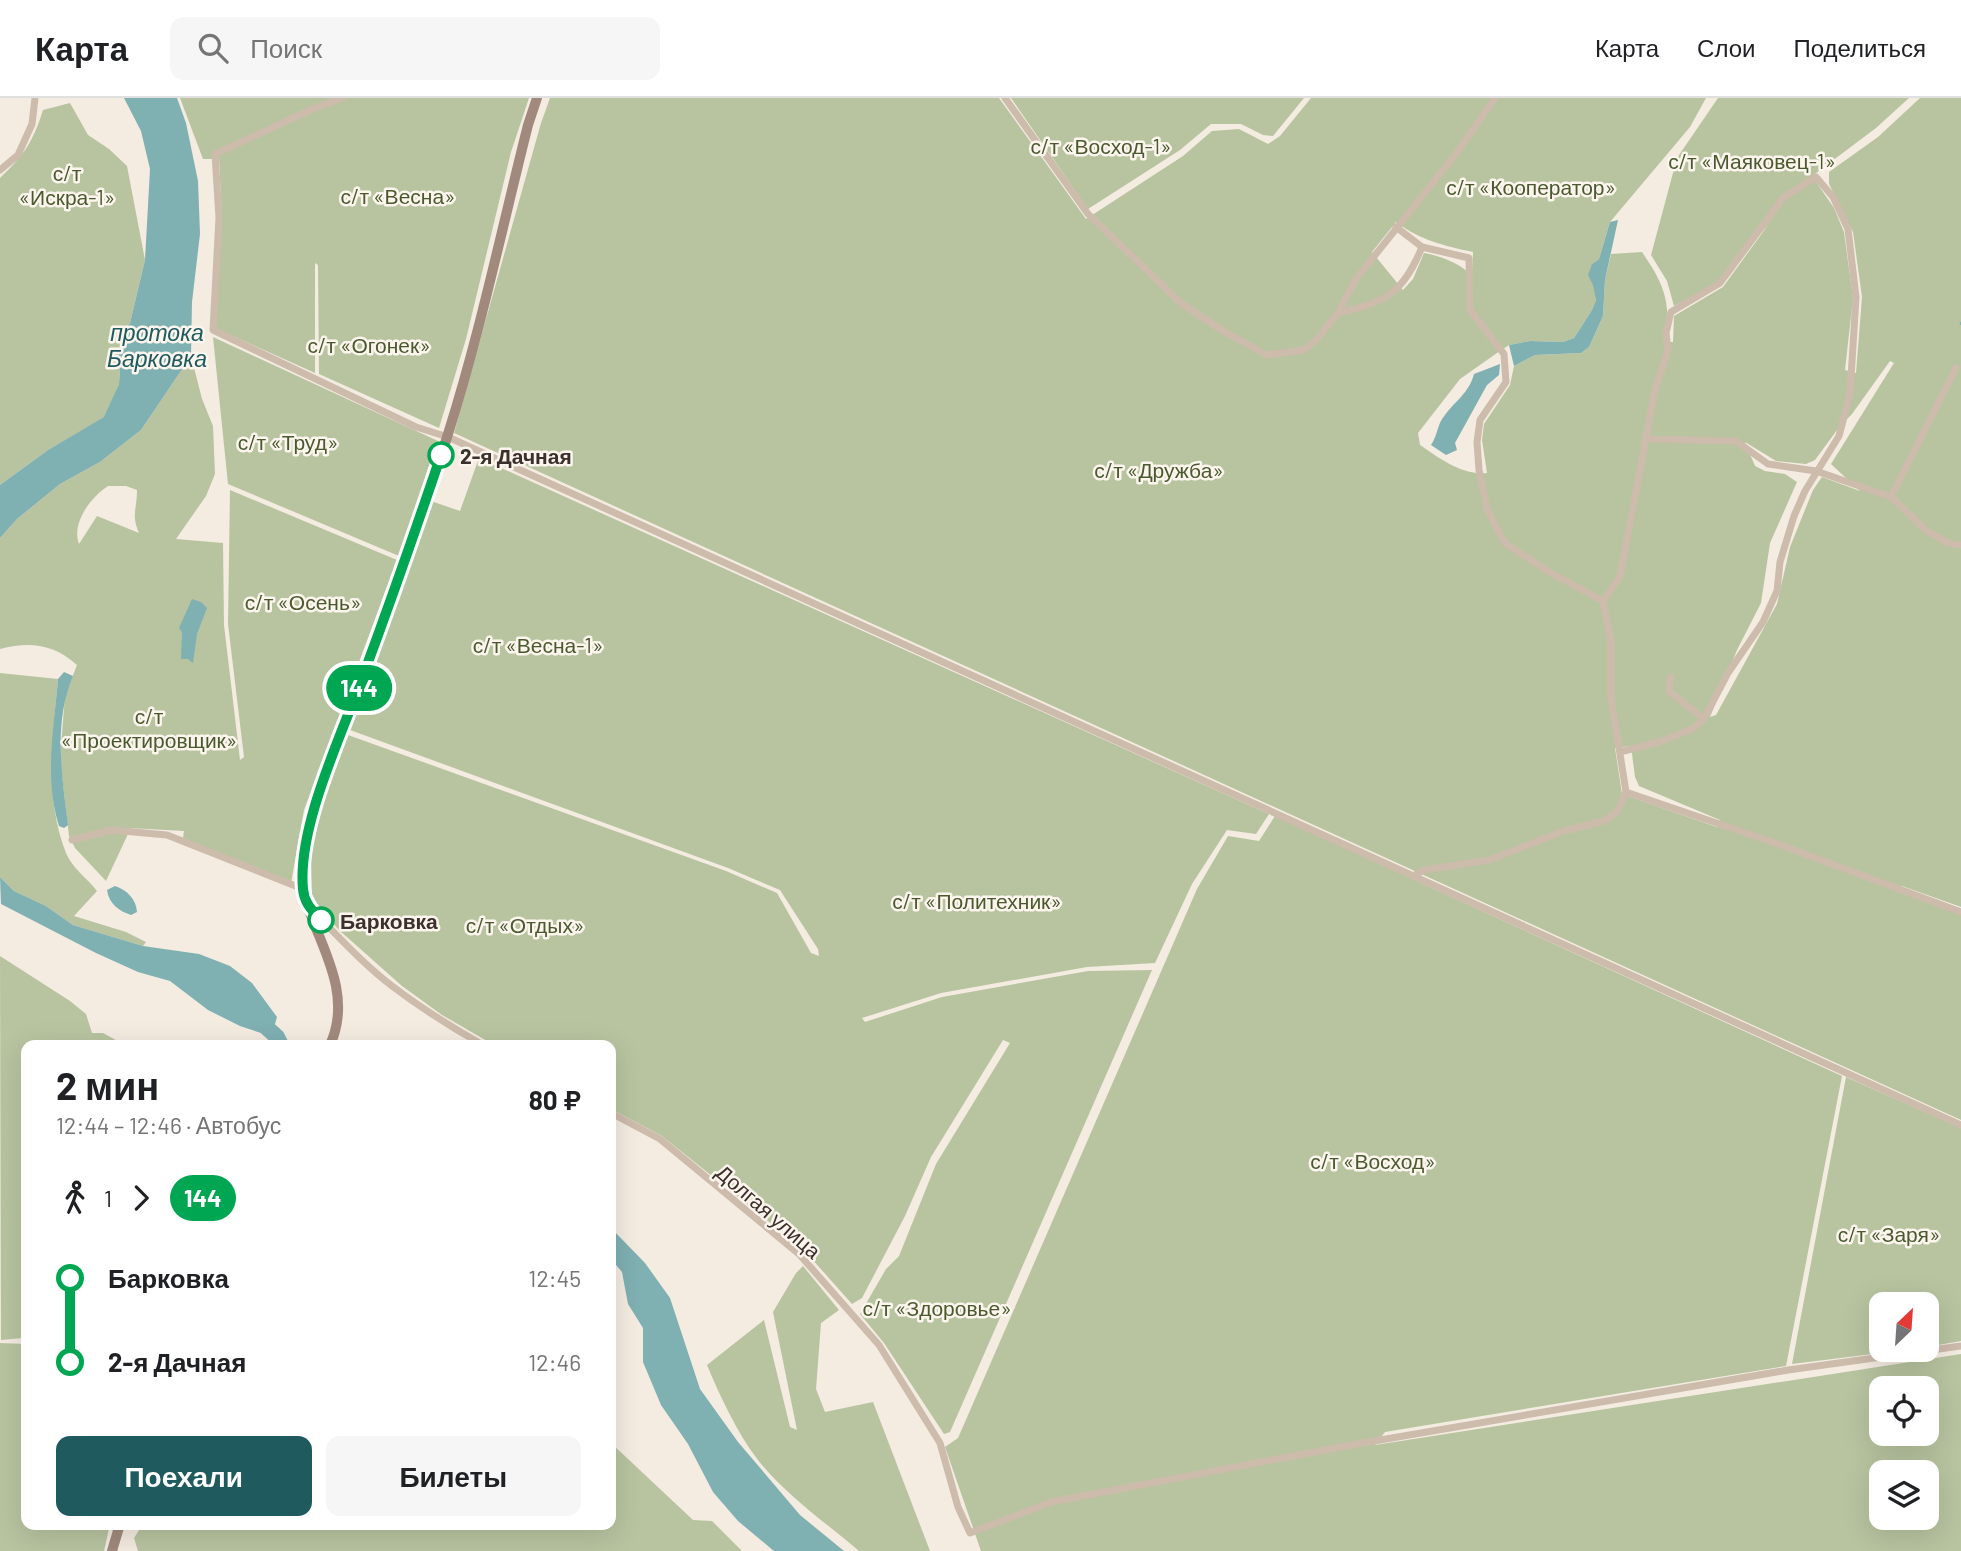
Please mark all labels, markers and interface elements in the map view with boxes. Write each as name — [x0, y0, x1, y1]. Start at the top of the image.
search box — [170, 17, 660, 80]
text: Карта — [35, 28, 128, 68]
icon: search — [194, 29, 232, 67]
text: Поиск — [250, 32, 322, 63]
text: Карта — [1595, 33, 1659, 62]
text: Слои — [1697, 33, 1755, 62]
text: Поделиться — [1793, 33, 1926, 62]
park label: с/т «Восход-1» — [1031, 133, 1171, 158]
park label: с/т «Маяковец-1» — [1668, 148, 1836, 173]
park label: с/т «Искра-1» — [19, 160, 115, 209]
park label: с/т «Кооператор» — [1446, 174, 1616, 199]
park label: с/т «Весна» — [341, 183, 455, 208]
water label: протока Барковка — [107, 318, 207, 372]
park label: с/т «Огонек» — [307, 332, 431, 357]
park label: с/т «Труд» — [238, 429, 338, 454]
marker: 2-я Дачная — [428, 442, 454, 468]
place label: 2-я Дачная — [460, 443, 572, 468]
park label: с/т «Дружба» — [1094, 457, 1224, 482]
park label: с/т «Осень» — [245, 589, 361, 614]
park label: с/т «Весна-1» — [473, 632, 603, 657]
line badge: 144 — [319, 665, 399, 711]
text: 144 — [340, 673, 378, 702]
park label: с/т «Проектировщик» — [61, 703, 237, 752]
park label: с/т «Политехник» — [892, 888, 1062, 913]
marker: Барковка — [308, 907, 334, 933]
place label: Барковка — [340, 908, 438, 933]
park label: с/т «Отдых» — [466, 912, 584, 937]
text: 2 мин — [56, 1062, 159, 1108]
text: 80 ₽ — [529, 1084, 581, 1115]
text: 12:44 – 12:46 · Автобус — [56, 1111, 281, 1139]
park label: с/т «Восход» — [1310, 1148, 1436, 1173]
street label: Долгая улица — [712, 1159, 827, 1263]
icon: walk — [56, 1179, 94, 1217]
icon: forward — [122, 1179, 160, 1217]
text: 144 — [184, 1183, 222, 1212]
text: 1 — [104, 1184, 112, 1212]
park label: с/т «Заря» — [1838, 1221, 1940, 1246]
text: Барковка — [108, 1262, 229, 1293]
text: 12:45 — [528, 1264, 581, 1292]
north arrow — [1869, 1292, 1939, 1362]
map controls — [1869, 1292, 1939, 1530]
park label: с/т «Здоровье» — [862, 1295, 1012, 1320]
text: 2-я Дачная — [108, 1346, 246, 1377]
text: 12:46 — [528, 1348, 581, 1376]
button: locate — [1869, 1376, 1939, 1446]
button: Поехали — [56, 1436, 312, 1516]
button: Билеты — [326, 1436, 581, 1516]
button: layers — [1869, 1460, 1939, 1530]

